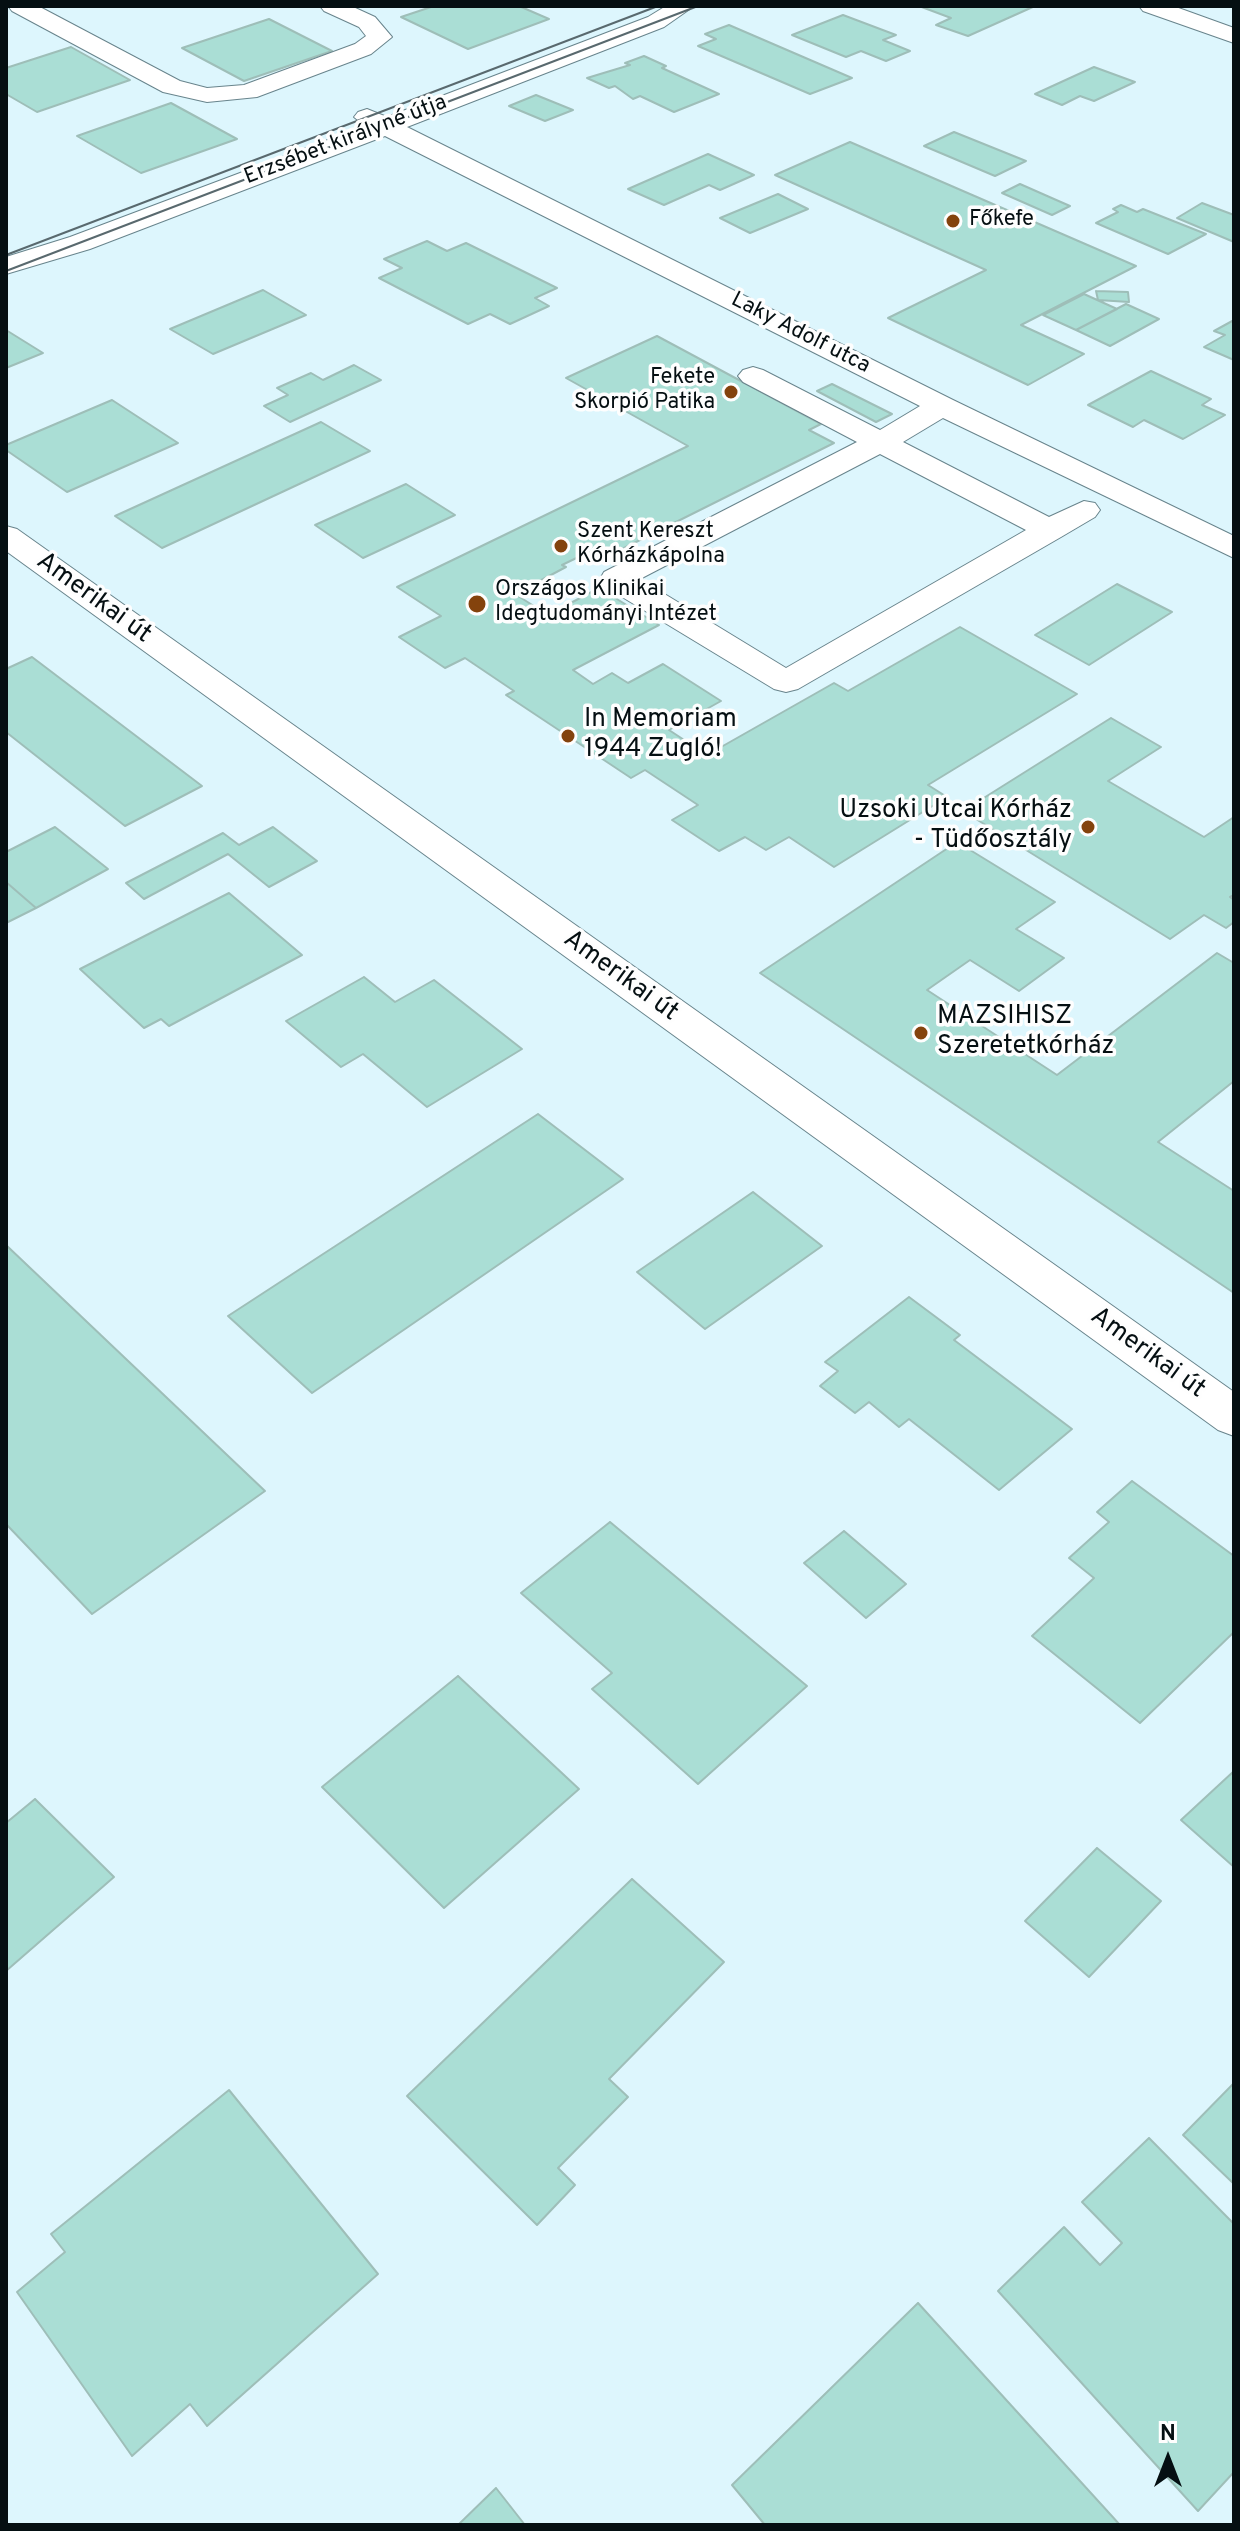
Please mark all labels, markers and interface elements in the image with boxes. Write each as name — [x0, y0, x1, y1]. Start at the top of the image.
street label: Erzsébet királyné útja — [241, 90, 451, 192]
place label: Főkefe — [969, 208, 1034, 234]
marker: Főkefe — [944, 212, 962, 230]
street label: Laky Adolf utca — [726, 288, 874, 380]
place label: Fekete Skorpió Patika — [574, 366, 715, 418]
marker: Fekete Skorpió Patika — [722, 383, 740, 401]
place label: Szent Kereszt Kórházkápolna — [577, 520, 725, 572]
marker: Szent Kereszt Kórházkápolna — [552, 537, 570, 555]
street label: Amerikai út — [29, 547, 157, 651]
place label: Országos Klinikai Idegtudományi Intézet — [495, 578, 717, 630]
marker: Országos Klinikai Idegtudományi Intézet — [466, 593, 488, 615]
place label: In Memoriam 1944 Zugló! — [584, 705, 737, 766]
marker: In Memoriam 1944 Zugló! — [559, 727, 577, 745]
place label: Uzsoki Utcai Kórház - Tüdőosztály — [839, 796, 1072, 858]
marker: Uzsoki Utcai Kórház - Tüdőosztály — [1079, 818, 1097, 836]
street label: Amerikai út — [556, 925, 684, 1029]
place label: MAZSIHISZ Szeretetkórház — [937, 1002, 1114, 1064]
marker: MAZSIHISZ Szeretetkórház — [912, 1024, 930, 1042]
street label: Amerikai út — [1083, 1302, 1211, 1406]
north arrow — [1128, 2419, 1208, 2499]
text: N — [1160, 2421, 1176, 2448]

